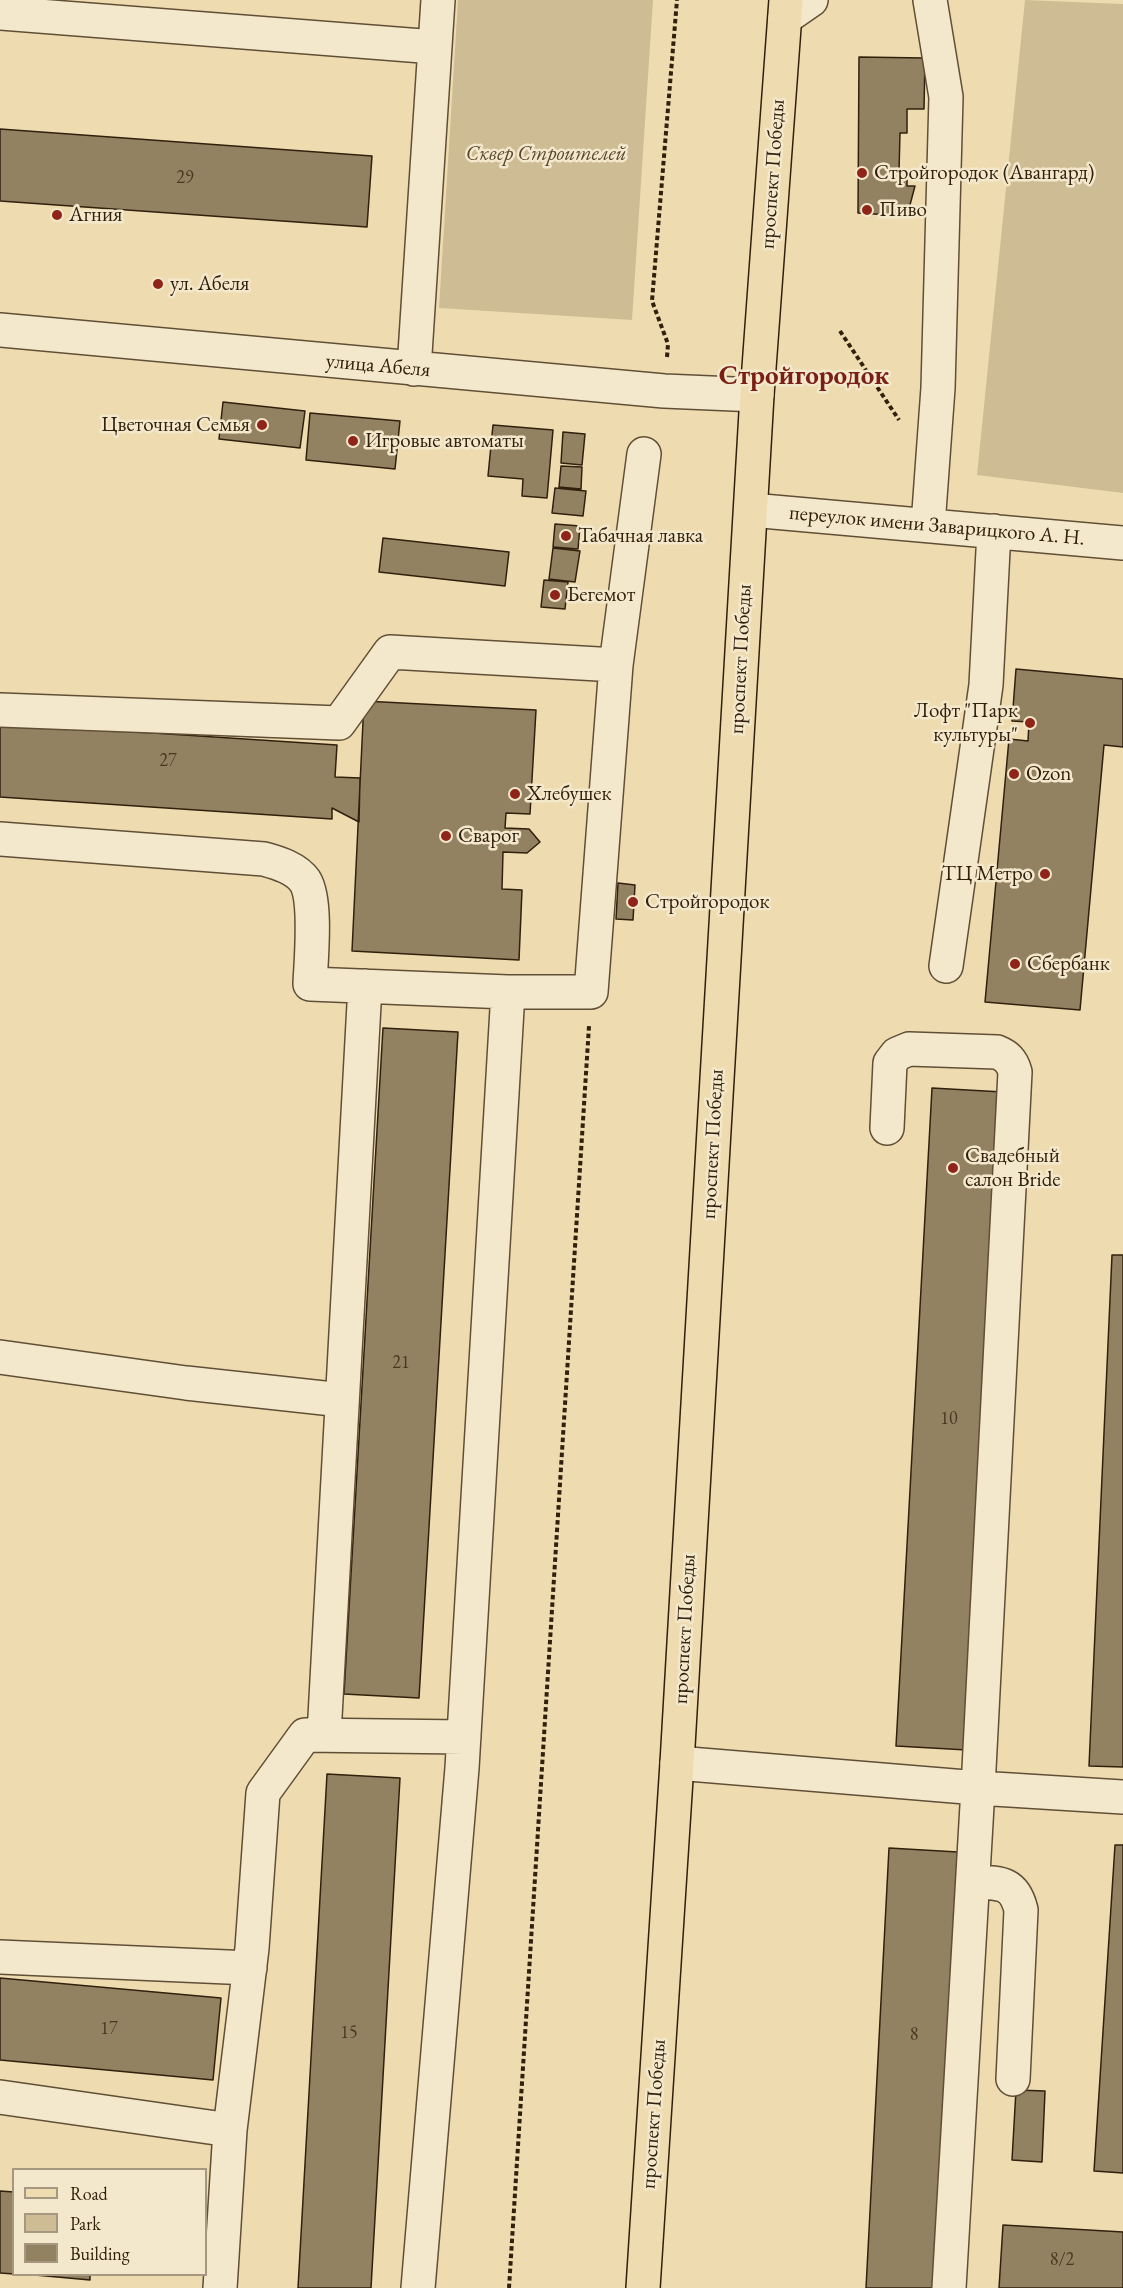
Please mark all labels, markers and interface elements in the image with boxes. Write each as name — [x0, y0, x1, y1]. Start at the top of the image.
street label: проспект Победы — [755, 98, 791, 250]
park label: Сквер Строителей — [466, 141, 626, 167]
place label: Стройгородок (Авангард) — [874, 160, 1094, 186]
marker: Стройгородок (Авангард) — [855, 166, 869, 180]
house number: 29 — [176, 167, 194, 189]
place label: Пиво — [879, 197, 927, 223]
place label: Агния — [69, 202, 122, 228]
marker: Пиво — [860, 203, 874, 217]
marker: Агния — [50, 208, 64, 222]
place label: ул. Абеля — [170, 271, 249, 297]
marker: ул. Абеля — [151, 277, 165, 291]
street label: улица Абеля — [325, 349, 431, 383]
district label: Стройгородок — [719, 361, 889, 393]
place label: Цветочная Семья — [101, 412, 250, 438]
marker: Цветочная Семья — [255, 418, 269, 432]
place label: Игровые автоматы — [365, 428, 524, 454]
marker: Игровые автоматы — [346, 434, 360, 448]
street label: переулок имени Заварицкого А. Н. — [788, 501, 1086, 551]
place label: Табачная лавка — [578, 523, 703, 549]
marker: Табачная лавка — [559, 529, 573, 543]
place label: Бегемот — [567, 582, 635, 608]
street label: проспект Победы — [724, 583, 758, 735]
marker: Бегемот — [548, 588, 562, 602]
place label: Лофт "Парк культуры" — [914, 698, 1018, 748]
marker: Лофт "Парк культуры" — [1023, 716, 1037, 730]
house number: 27 — [159, 750, 177, 772]
place label: Ozon — [1026, 761, 1071, 787]
marker: Ozon — [1007, 767, 1021, 781]
place label: Хлебушек — [527, 781, 612, 807]
marker: Хлебушек — [508, 787, 522, 801]
place label: Сварог — [458, 823, 519, 849]
marker: Сварог — [439, 829, 453, 843]
place label: ТЦ Метро — [942, 861, 1033, 887]
marker: ТЦ Метро — [1038, 867, 1052, 881]
place label: Стройгородок — [645, 889, 769, 915]
marker: Стройгородок — [626, 895, 640, 909]
place label: Сбербанк — [1027, 951, 1110, 977]
marker: Сбербанк — [1008, 957, 1022, 971]
street label: проспект Победы — [696, 1068, 730, 1220]
place label: Свадебный салон Bride — [965, 1143, 1061, 1193]
marker: Свадебный салон Bride — [946, 1161, 960, 1175]
house number: 21 — [392, 1352, 410, 1374]
house number: 10 — [940, 1408, 958, 1430]
street label: проспект Победы — [668, 1553, 702, 1705]
house number: 17 — [100, 2018, 118, 2040]
house number: 15 — [340, 2022, 358, 2044]
house number: 8 — [910, 2024, 918, 2046]
street label: проспект Победы — [636, 2038, 672, 2190]
legend — [12, 2168, 207, 2276]
text: Road — [70, 2182, 108, 2205]
text: Park — [70, 2212, 101, 2235]
text: Building — [70, 2242, 130, 2265]
house number: 8/2 — [1050, 2249, 1074, 2271]

